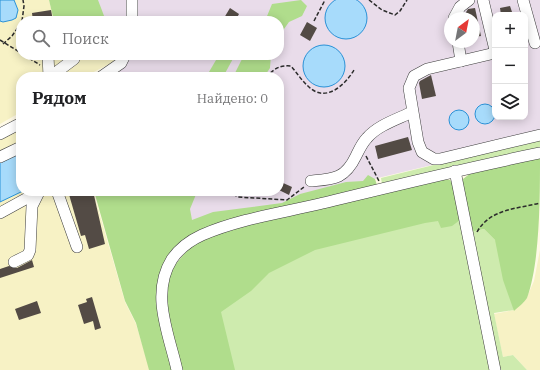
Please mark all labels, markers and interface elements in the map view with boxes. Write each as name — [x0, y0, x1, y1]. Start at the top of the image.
north arrow — [444, 12, 480, 48]
map controls — [492, 12, 528, 120]
button: + — [492, 12, 528, 48]
search box — [16, 16, 284, 60]
icon: search — [30, 27, 52, 49]
text: Поиск — [62, 29, 109, 48]
button: − — [492, 48, 528, 84]
button: layers — [492, 84, 528, 120]
text: Рядом — [32, 87, 87, 109]
text: Найдено: 0 — [197, 90, 268, 107]

